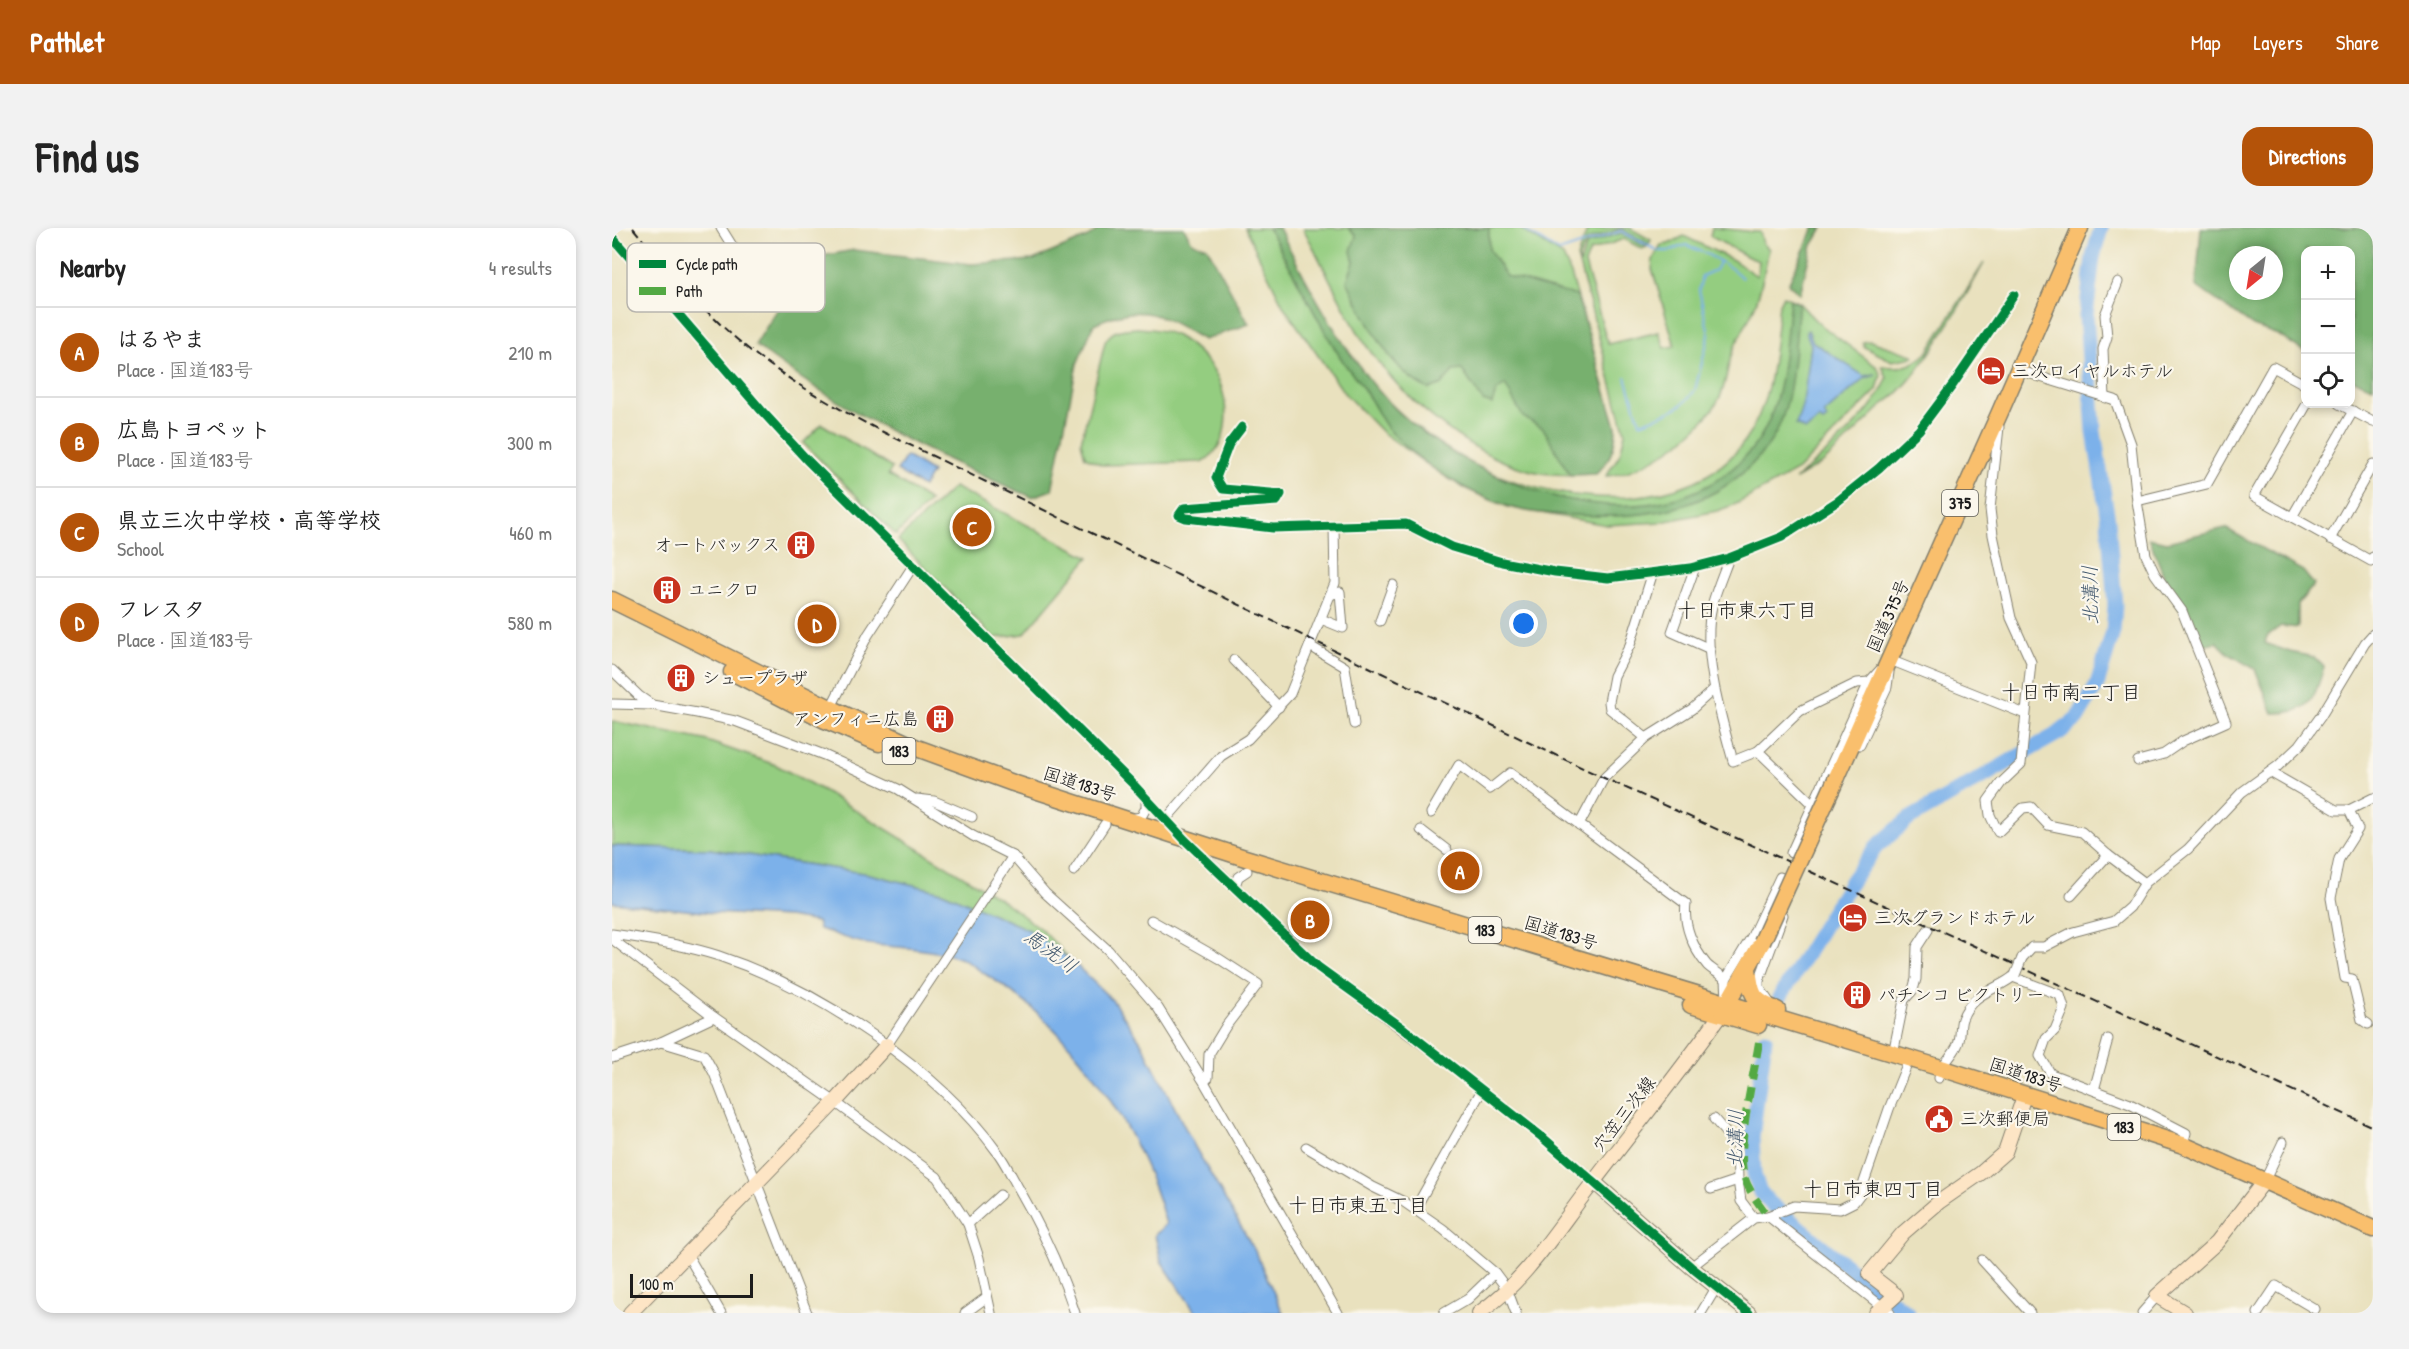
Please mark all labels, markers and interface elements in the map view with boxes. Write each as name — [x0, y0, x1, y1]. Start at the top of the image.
text: Pathlet — [30, 23, 104, 61]
text: Map — [2191, 28, 2220, 57]
text: Layers — [2253, 28, 2303, 57]
text: Share — [2336, 28, 2379, 57]
button: Directions — [2242, 127, 2373, 186]
text: Find us — [36, 128, 139, 185]
legend — [627, 243, 825, 312]
north arrow — [2229, 246, 2283, 300]
map controls — [2301, 246, 2355, 408]
button: + — [2301, 246, 2355, 300]
text: Nearby — [60, 250, 126, 285]
text: Cycle path — [676, 253, 738, 275]
text: 4 results — [489, 254, 552, 281]
text: Path — [676, 280, 702, 302]
button: − — [2301, 300, 2355, 354]
text: はるやま — [117, 324, 205, 354]
text: A — [75, 339, 84, 366]
text: 210 m — [508, 339, 552, 366]
button: locate — [2301, 354, 2355, 408]
hotel icon: 三次ロイヤルホテル — [1975, 355, 2007, 387]
text: Place · 国道183号 — [117, 356, 254, 383]
place label: 三次ロイヤルホテル — [2012, 358, 2173, 383]
text: 広島トヨペット — [117, 414, 271, 444]
text: B — [74, 429, 85, 456]
text: 300 m — [507, 429, 552, 456]
text: Place · 国道183号 — [117, 446, 254, 473]
road number: 375 — [1942, 490, 1978, 516]
pin: C — [952, 504, 992, 550]
text: 県立三次中学校・高等学校 — [117, 505, 381, 535]
text: C — [74, 519, 85, 546]
text: 460 m — [509, 519, 552, 546]
building icon: オートバックス — [785, 529, 817, 561]
place label: オートバックス — [654, 532, 780, 557]
text: School — [117, 535, 164, 562]
water label: 北溝川 — [2075, 565, 2104, 625]
building icon: ユニクロ — [651, 574, 683, 606]
street label: 国道375号 — [1860, 575, 1915, 657]
place label: ユニクロ — [688, 577, 760, 602]
text: フレスタ — [117, 594, 205, 624]
district label: 十日市東六丁目 — [1677, 596, 1817, 623]
pin: D — [798, 602, 836, 646]
text: D — [75, 609, 84, 636]
text: 580 m — [508, 609, 552, 636]
your location — [1509, 609, 1538, 638]
text: Place · 国道183号 — [117, 626, 254, 653]
building icon: シュープラザ — [665, 662, 697, 694]
place label: シュープラザ — [702, 665, 808, 690]
district label: 十日市南二丁目 — [2001, 678, 2141, 705]
building icon: アンフィニ広島 — [924, 703, 956, 735]
place label: アンフィニ広島 — [793, 706, 919, 731]
road number: 183 — [882, 738, 916, 764]
street label: 国道183号 — [1040, 760, 1120, 807]
pin: A — [1440, 848, 1480, 894]
pin: B — [1290, 898, 1330, 942]
hotel icon: 三次グランドホテル — [1837, 902, 1869, 934]
place label: 三次グランドホテル — [1874, 905, 2035, 930]
street label: 国道183号 — [1521, 909, 1601, 956]
road number: 183 — [1468, 917, 1502, 943]
water label: 馬洗川 — [1019, 922, 1083, 979]
building icon: パチンコ ビクトリー — [1841, 979, 1873, 1011]
place label: パチンコ ビクトリー — [1878, 982, 2044, 1007]
street label: 国道183号 — [1986, 1051, 2066, 1098]
street label: 穴笠三次線 — [1586, 1071, 1661, 1157]
public building icon: 三次郵便局 — [1923, 1103, 1955, 1135]
place label: 三次郵便局 — [1960, 1106, 2050, 1131]
water label: 北溝川 — [1720, 1109, 1749, 1169]
road number: 183 — [2108, 1114, 2140, 1140]
district label: 十日市東四丁目 — [1803, 1175, 1943, 1202]
district label: 十日市東五丁目 — [1288, 1191, 1428, 1218]
scale bar — [630, 1271, 753, 1298]
text: 100 m — [639, 1273, 674, 1295]

